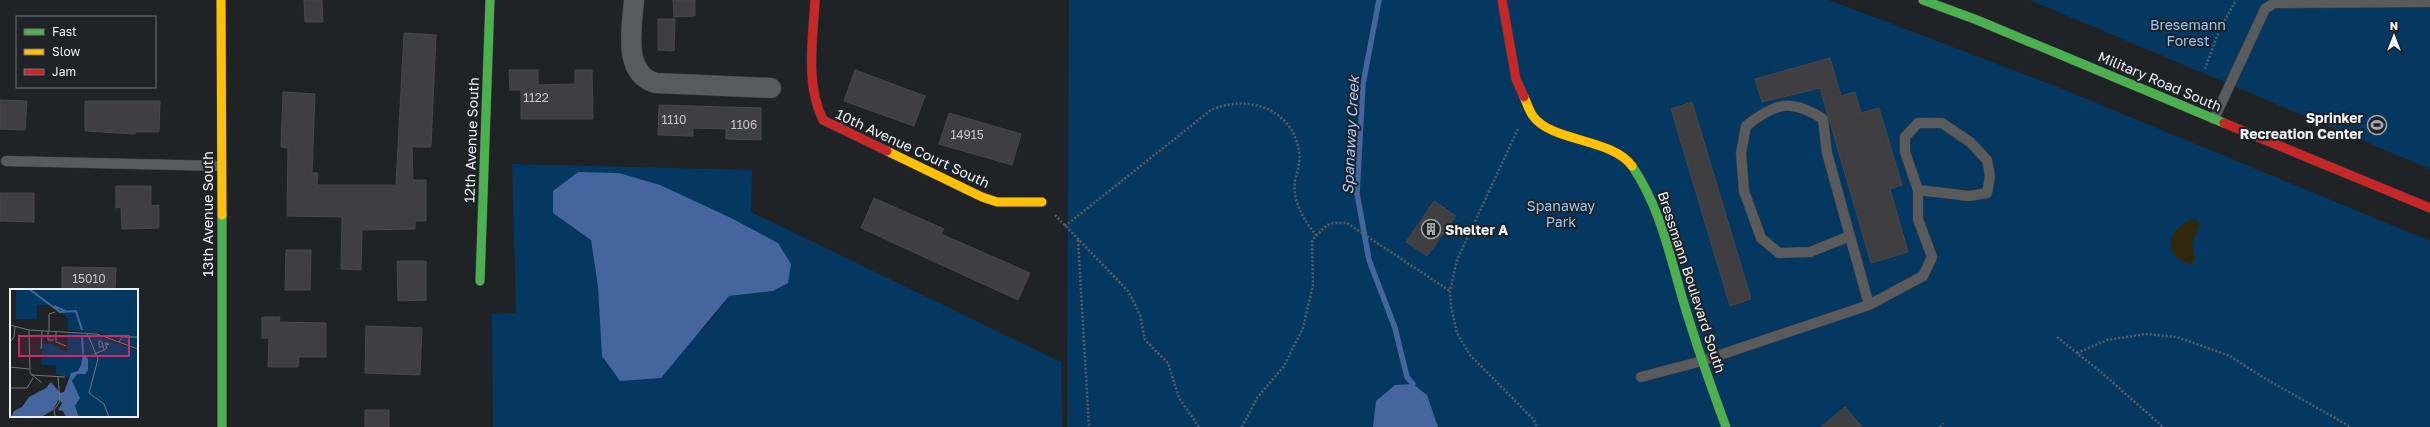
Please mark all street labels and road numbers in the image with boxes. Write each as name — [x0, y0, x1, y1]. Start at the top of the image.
street label: Military Road South — [2096, 47, 2224, 115]
street label: 12th Avenue South — [460, 77, 482, 203]
street label: 10th Avenue Court South — [834, 105, 992, 191]
street label: 13th Avenue South — [199, 151, 216, 277]
street label: Bressmann Boulevard South — [1655, 189, 1729, 375]

